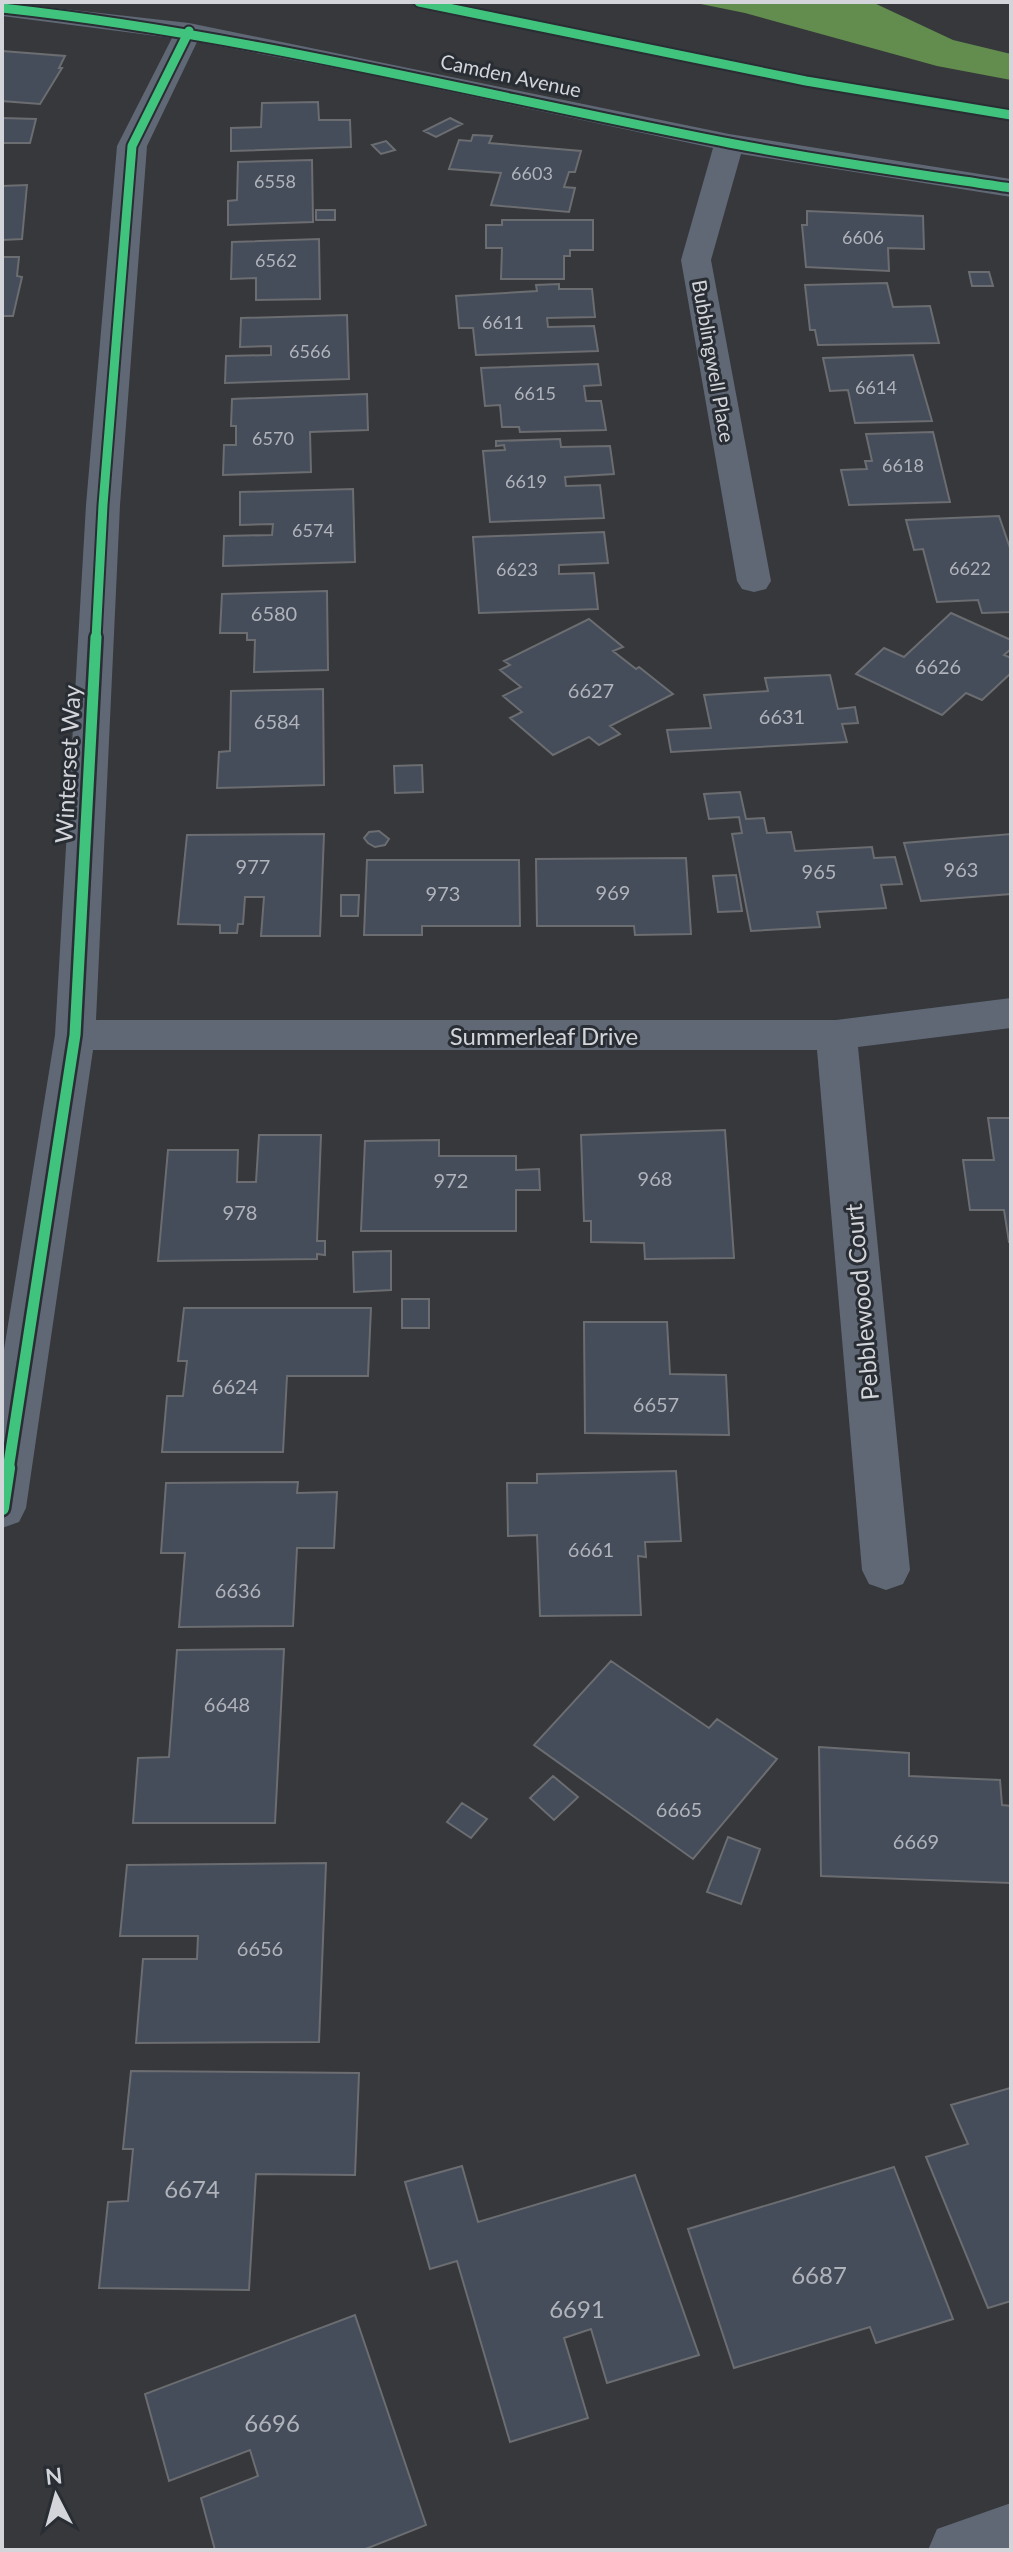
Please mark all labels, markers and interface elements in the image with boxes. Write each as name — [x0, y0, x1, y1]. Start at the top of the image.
street label: Camden Avenue — [438, 48, 584, 102]
house number: 6603 — [511, 162, 553, 184]
house number: 6558 — [254, 170, 296, 192]
house number: 6606 — [842, 226, 884, 248]
house number: 6562 — [255, 249, 297, 271]
street label: Bubblingwell Place — [688, 278, 740, 444]
house number: 6611 — [482, 311, 524, 333]
house number: 6566 — [289, 340, 331, 362]
house number: 6614 — [855, 376, 897, 398]
house number: 6615 — [514, 382, 556, 404]
house number: 6570 — [252, 427, 294, 449]
house number: 6618 — [882, 454, 924, 476]
house number: 6619 — [505, 470, 547, 492]
house number: 6574 — [292, 519, 334, 541]
house number: 6622 — [949, 557, 991, 579]
house number: 6623 — [496, 558, 538, 580]
house number: 6580 — [251, 601, 297, 625]
house number: 6626 — [915, 654, 961, 678]
house number: 6627 — [568, 678, 614, 702]
street label: Winterset Way — [48, 683, 86, 844]
house number: 6631 — [759, 704, 805, 728]
house number: 6584 — [254, 709, 301, 733]
house number: 977 — [236, 854, 270, 878]
house number: 963 — [944, 857, 978, 881]
house number: 965 — [802, 859, 836, 883]
house number: 969 — [596, 880, 630, 904]
house number: 973 — [426, 881, 460, 905]
street label: Summerleaf Drive — [450, 1021, 638, 1050]
house number: 968 — [638, 1166, 672, 1190]
house number: 972 — [434, 1168, 468, 1192]
house number: 978 — [223, 1200, 257, 1224]
street label: Pebblewood Court — [838, 1202, 884, 1401]
house number: 6624 — [212, 1374, 259, 1398]
house number: 6657 — [633, 1392, 679, 1416]
house number: 6661 — [568, 1537, 614, 1561]
house number: 6636 — [215, 1578, 261, 1602]
house number: 6648 — [204, 1692, 250, 1716]
house number: 6665 — [656, 1797, 702, 1821]
house number: 6669 — [893, 1829, 939, 1853]
house number: 6656 — [237, 1936, 283, 1960]
house number: 6674 — [164, 2174, 220, 2203]
house number: 6687 — [791, 2260, 847, 2289]
house number: 6691 — [549, 2294, 605, 2323]
house number: 6696 — [244, 2408, 300, 2437]
north arrow — [16, 2456, 96, 2536]
text: N — [44, 2461, 64, 2490]

